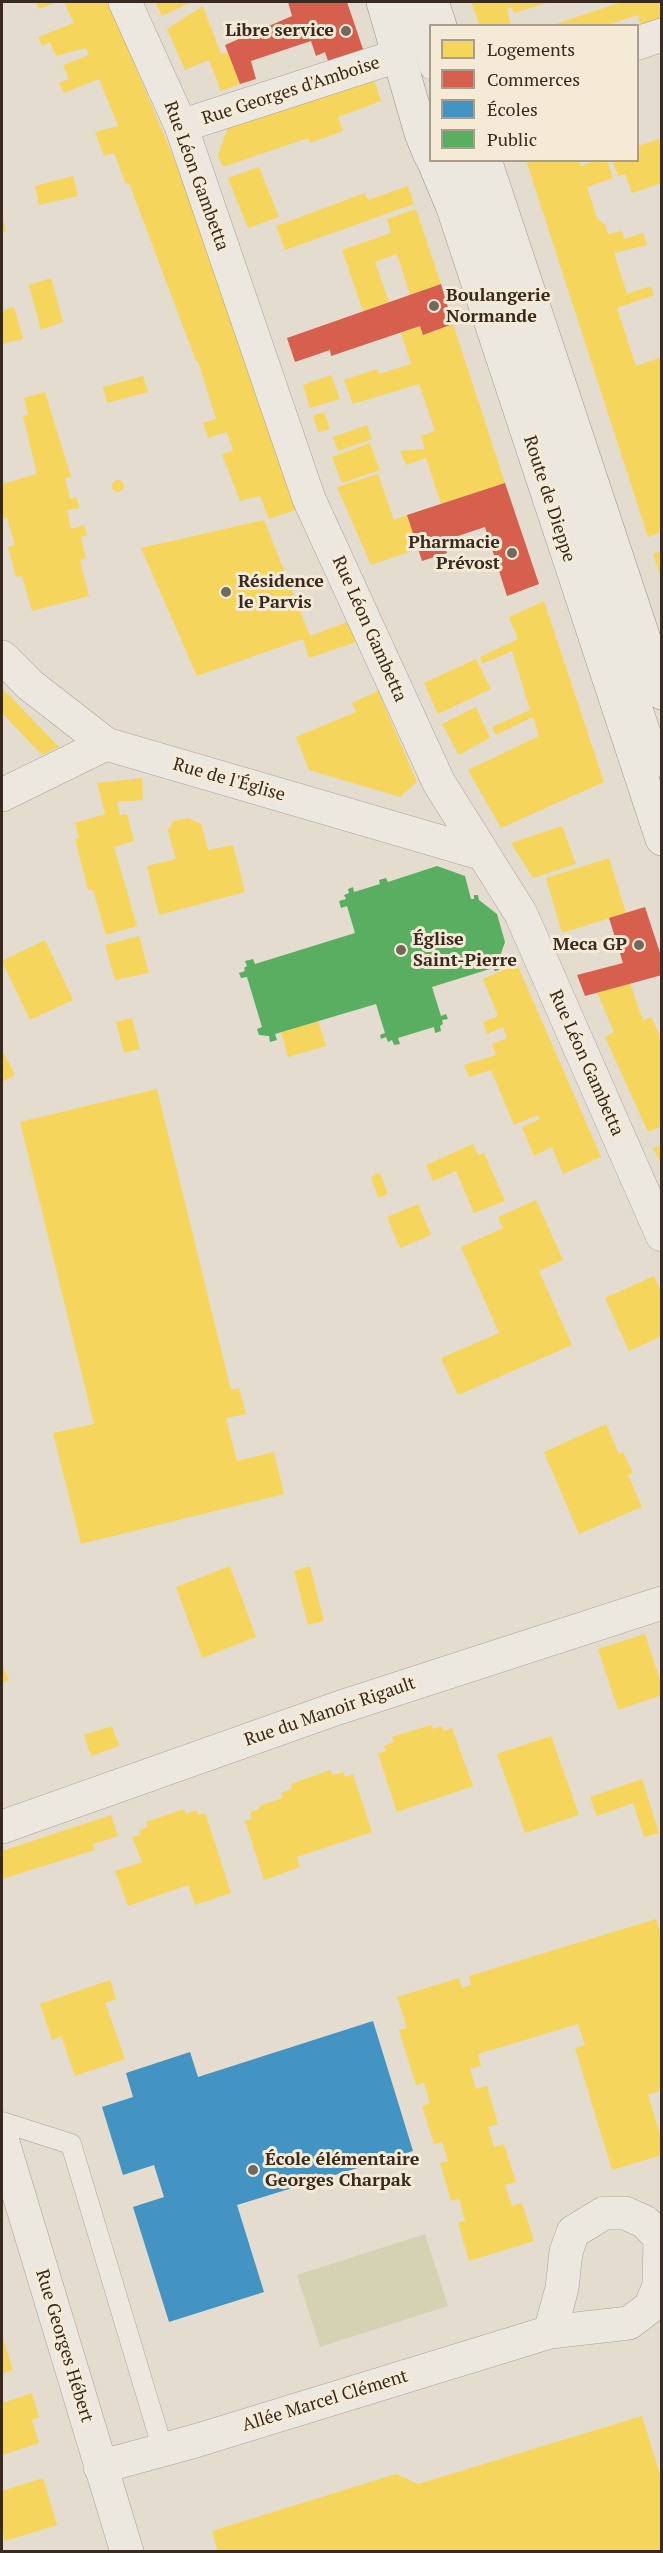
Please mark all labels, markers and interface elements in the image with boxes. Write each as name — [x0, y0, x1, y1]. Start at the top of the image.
place label: Libre service — [225, 20, 334, 42]
marker: Libre service — [339, 24, 353, 38]
legend — [429, 24, 639, 162]
text: Logements — [487, 37, 575, 61]
street label: Rue Georges d'Amboise — [199, 52, 383, 130]
text: Commerces — [487, 67, 580, 91]
text: Écoles — [487, 97, 538, 121]
street label: Rue Léon Gambetta — [159, 98, 233, 254]
text: Public — [487, 127, 537, 151]
place label: Boulangerie Normande — [446, 285, 550, 328]
marker: Boulangerie Normande — [427, 299, 441, 313]
street label: Route de Dieppe — [518, 433, 580, 565]
place label: Pharmacie Prévost — [408, 532, 500, 574]
marker: Pharmacie Prévost — [505, 546, 519, 560]
street label: Rue Léon Gambetta — [327, 553, 411, 705]
place label: Résidence le Parvis — [238, 571, 324, 614]
marker: Résidence le Parvis — [219, 585, 233, 599]
street label: Rue de l'Église — [170, 754, 288, 806]
place label: Église Saint-Pierre — [413, 929, 517, 972]
place label: Meca GP — [553, 934, 627, 956]
marker: Meca GP — [632, 938, 646, 952]
marker: Église Saint-Pierre — [394, 943, 408, 957]
street label: Rue Léon Gambetta — [544, 987, 628, 1139]
street label: Rue du Manoir Rigault — [241, 1673, 419, 1751]
place label: École élémentaire Georges Charpak — [265, 2149, 419, 2192]
marker: École élémentaire Georges Charpak — [246, 2163, 260, 2177]
street label: Rue Georges Hébert — [30, 2267, 98, 2425]
street label: Allée Marcel Clément — [240, 2366, 410, 2436]

